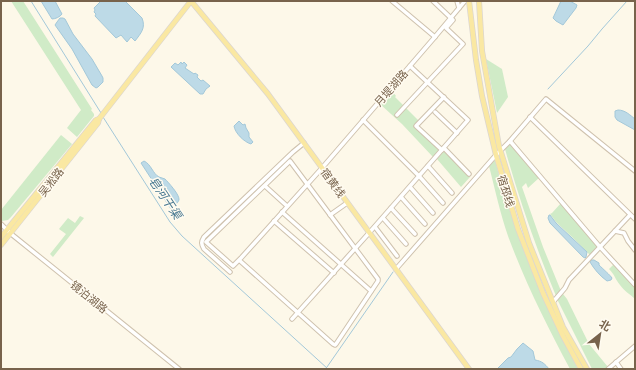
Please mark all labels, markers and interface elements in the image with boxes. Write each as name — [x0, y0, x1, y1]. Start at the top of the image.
street label: 月堤湖路 — [372, 67, 411, 109]
street label: 吴淞路 — [36, 165, 67, 199]
street label: 宿黄线 — [318, 166, 348, 200]
street label: 宿邳线 — [494, 173, 517, 209]
water label: 皂河干渠 — [145, 174, 185, 224]
street label: 镜泊湖路 — [67, 278, 110, 316]
north arrow — [580, 314, 620, 354]
text: 北 — [597, 317, 613, 334]

